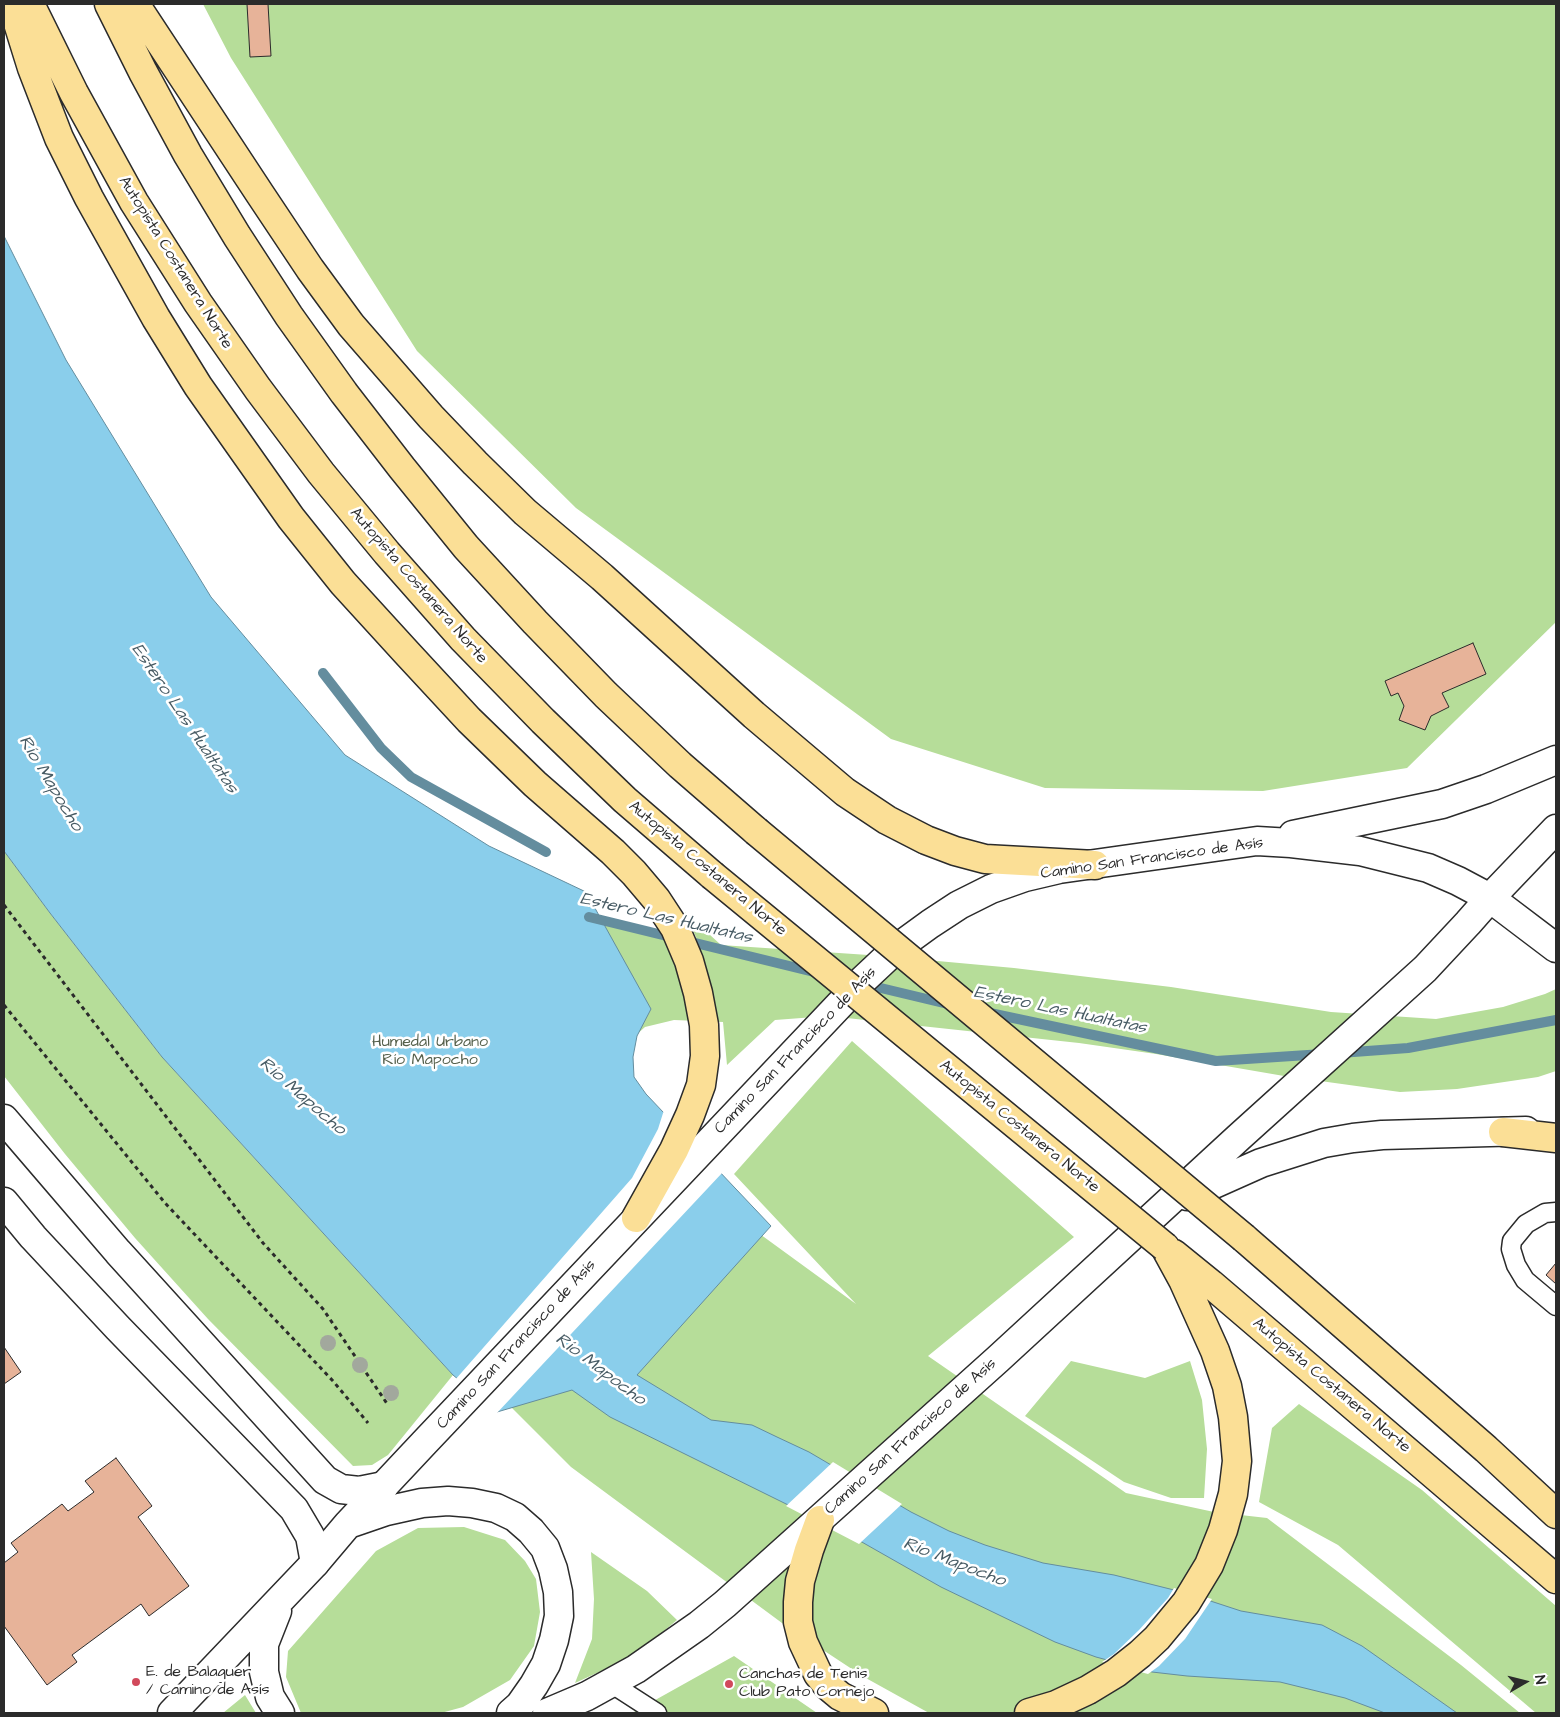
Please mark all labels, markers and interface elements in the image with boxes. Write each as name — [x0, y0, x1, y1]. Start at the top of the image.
street label: Autopista Costanera Norte — [114, 173, 236, 353]
street label: Autopista Costanera Norte — [345, 504, 491, 668]
water label: Estero Las Hualtatas — [126, 640, 242, 798]
water label: Río Mapocho — [13, 732, 87, 836]
street label: Autopista Costanera Norte — [624, 797, 790, 941]
street label: Camino San Francisco de Asís — [1039, 834, 1265, 884]
water label: Estero Las Hualtatas — [578, 889, 754, 949]
street label: Camino San Francisco de Asís — [711, 964, 881, 1138]
water label: Estero Las Hualtatas — [972, 982, 1148, 1040]
park label: Humedal Urbano Río Mapocho — [372, 1033, 488, 1071]
water label: Río Mapocho — [254, 1054, 350, 1140]
street label: Autopista Costanera Norte — [935, 1057, 1103, 1197]
street label: Camino San Francisco de Asís — [433, 1256, 601, 1434]
street label: Autopista Costanera Norte — [1248, 1314, 1414, 1458]
water label: Río Mapocho — [551, 1329, 649, 1411]
street label: Camino San Francisco de Asís — [821, 1355, 1001, 1519]
water label: Río Mapocho — [900, 1534, 1008, 1592]
north arrow — [1500, 1657, 1550, 1707]
place label: E. de Balaguer / Camino de Asís — [146, 1663, 269, 1701]
place label: Canchas de Tenis Club Pato Cornejo — [739, 1665, 874, 1703]
text: N — [1529, 1674, 1550, 1686]
marker: E. de Balaguer / Camino de Asís — [130, 1676, 142, 1688]
marker: Canchas de Tenis Club Pato Cornejo — [723, 1678, 735, 1690]

